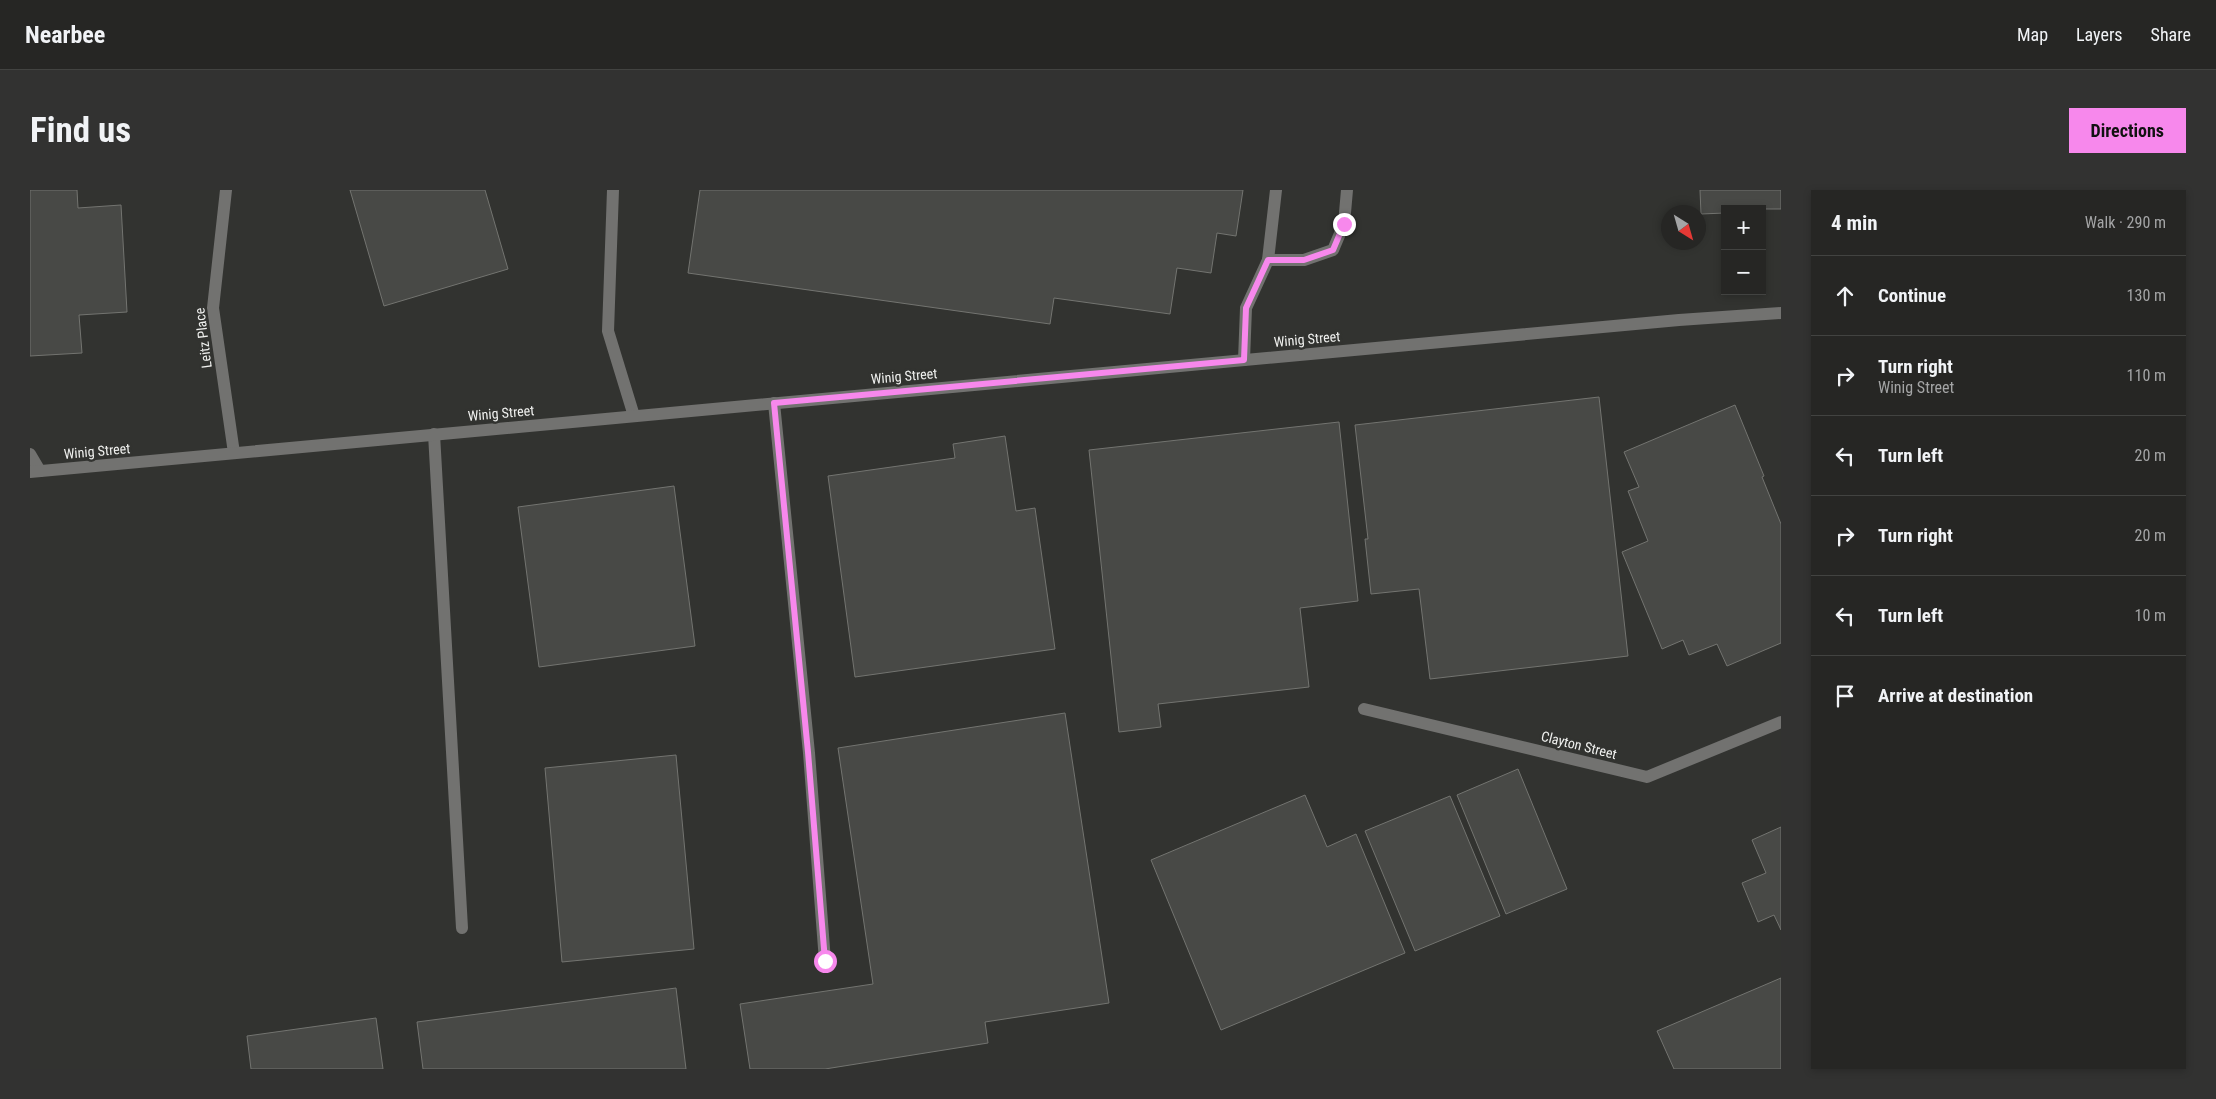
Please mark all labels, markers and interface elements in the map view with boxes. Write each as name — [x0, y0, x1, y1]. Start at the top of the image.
text: Nearbee — [25, 21, 105, 49]
text: Map — [2017, 24, 2048, 45]
text: Layers — [2076, 24, 2123, 45]
text: Share — [2151, 24, 2191, 45]
button: Directions — [2069, 108, 2186, 153]
text: Find us — [30, 110, 131, 151]
north arrow — [1661, 205, 1706, 250]
map controls — [1721, 205, 1766, 295]
button: + — [1721, 205, 1766, 250]
text: 4 min — [1831, 211, 1878, 235]
route end — [1333, 213, 1356, 236]
text: Walk · 290 m — [2085, 213, 2166, 232]
button: − — [1721, 250, 1766, 295]
icon: ahead — [1831, 282, 1859, 310]
text: Continue — [1878, 284, 1946, 307]
text: 130 m — [2127, 286, 2166, 305]
street label: Leitz Place — [191, 307, 215, 369]
street label: Winig Street — [1273, 328, 1341, 350]
text: Turn right — [1878, 355, 1953, 378]
icon: right — [1831, 362, 1859, 390]
street label: Winig Street — [870, 365, 938, 387]
text: 110 m — [2127, 366, 2166, 385]
text: Winig Street — [1878, 378, 1954, 397]
street label: Winig Street — [467, 402, 535, 424]
street label: Winig Street — [63, 440, 131, 462]
icon: left — [1831, 442, 1859, 470]
text: Turn left — [1878, 444, 1943, 467]
text: 20 m — [2134, 446, 2166, 465]
icon: right — [1831, 522, 1859, 550]
text: Turn right — [1878, 524, 1953, 547]
text: 20 m — [2134, 526, 2166, 545]
icon: left — [1831, 602, 1859, 630]
text: Turn left — [1878, 604, 1943, 627]
text: 10 m — [2134, 606, 2166, 625]
icon: arrive — [1831, 682, 1859, 710]
text: Arrive at destination — [1878, 684, 2033, 707]
street label: Clayton Street — [1540, 728, 1618, 762]
route start — [814, 950, 837, 973]

